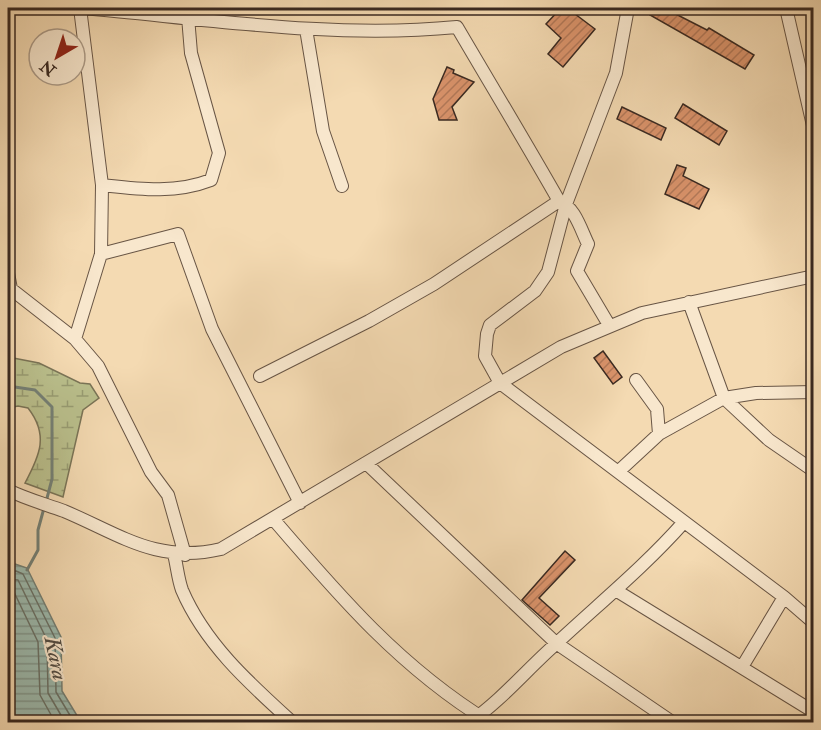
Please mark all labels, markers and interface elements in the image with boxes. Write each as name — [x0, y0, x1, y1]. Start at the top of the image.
north arrow — [27, 27, 87, 87]
text: N — [36, 55, 61, 81]
water label: Kara — [38, 633, 74, 683]

